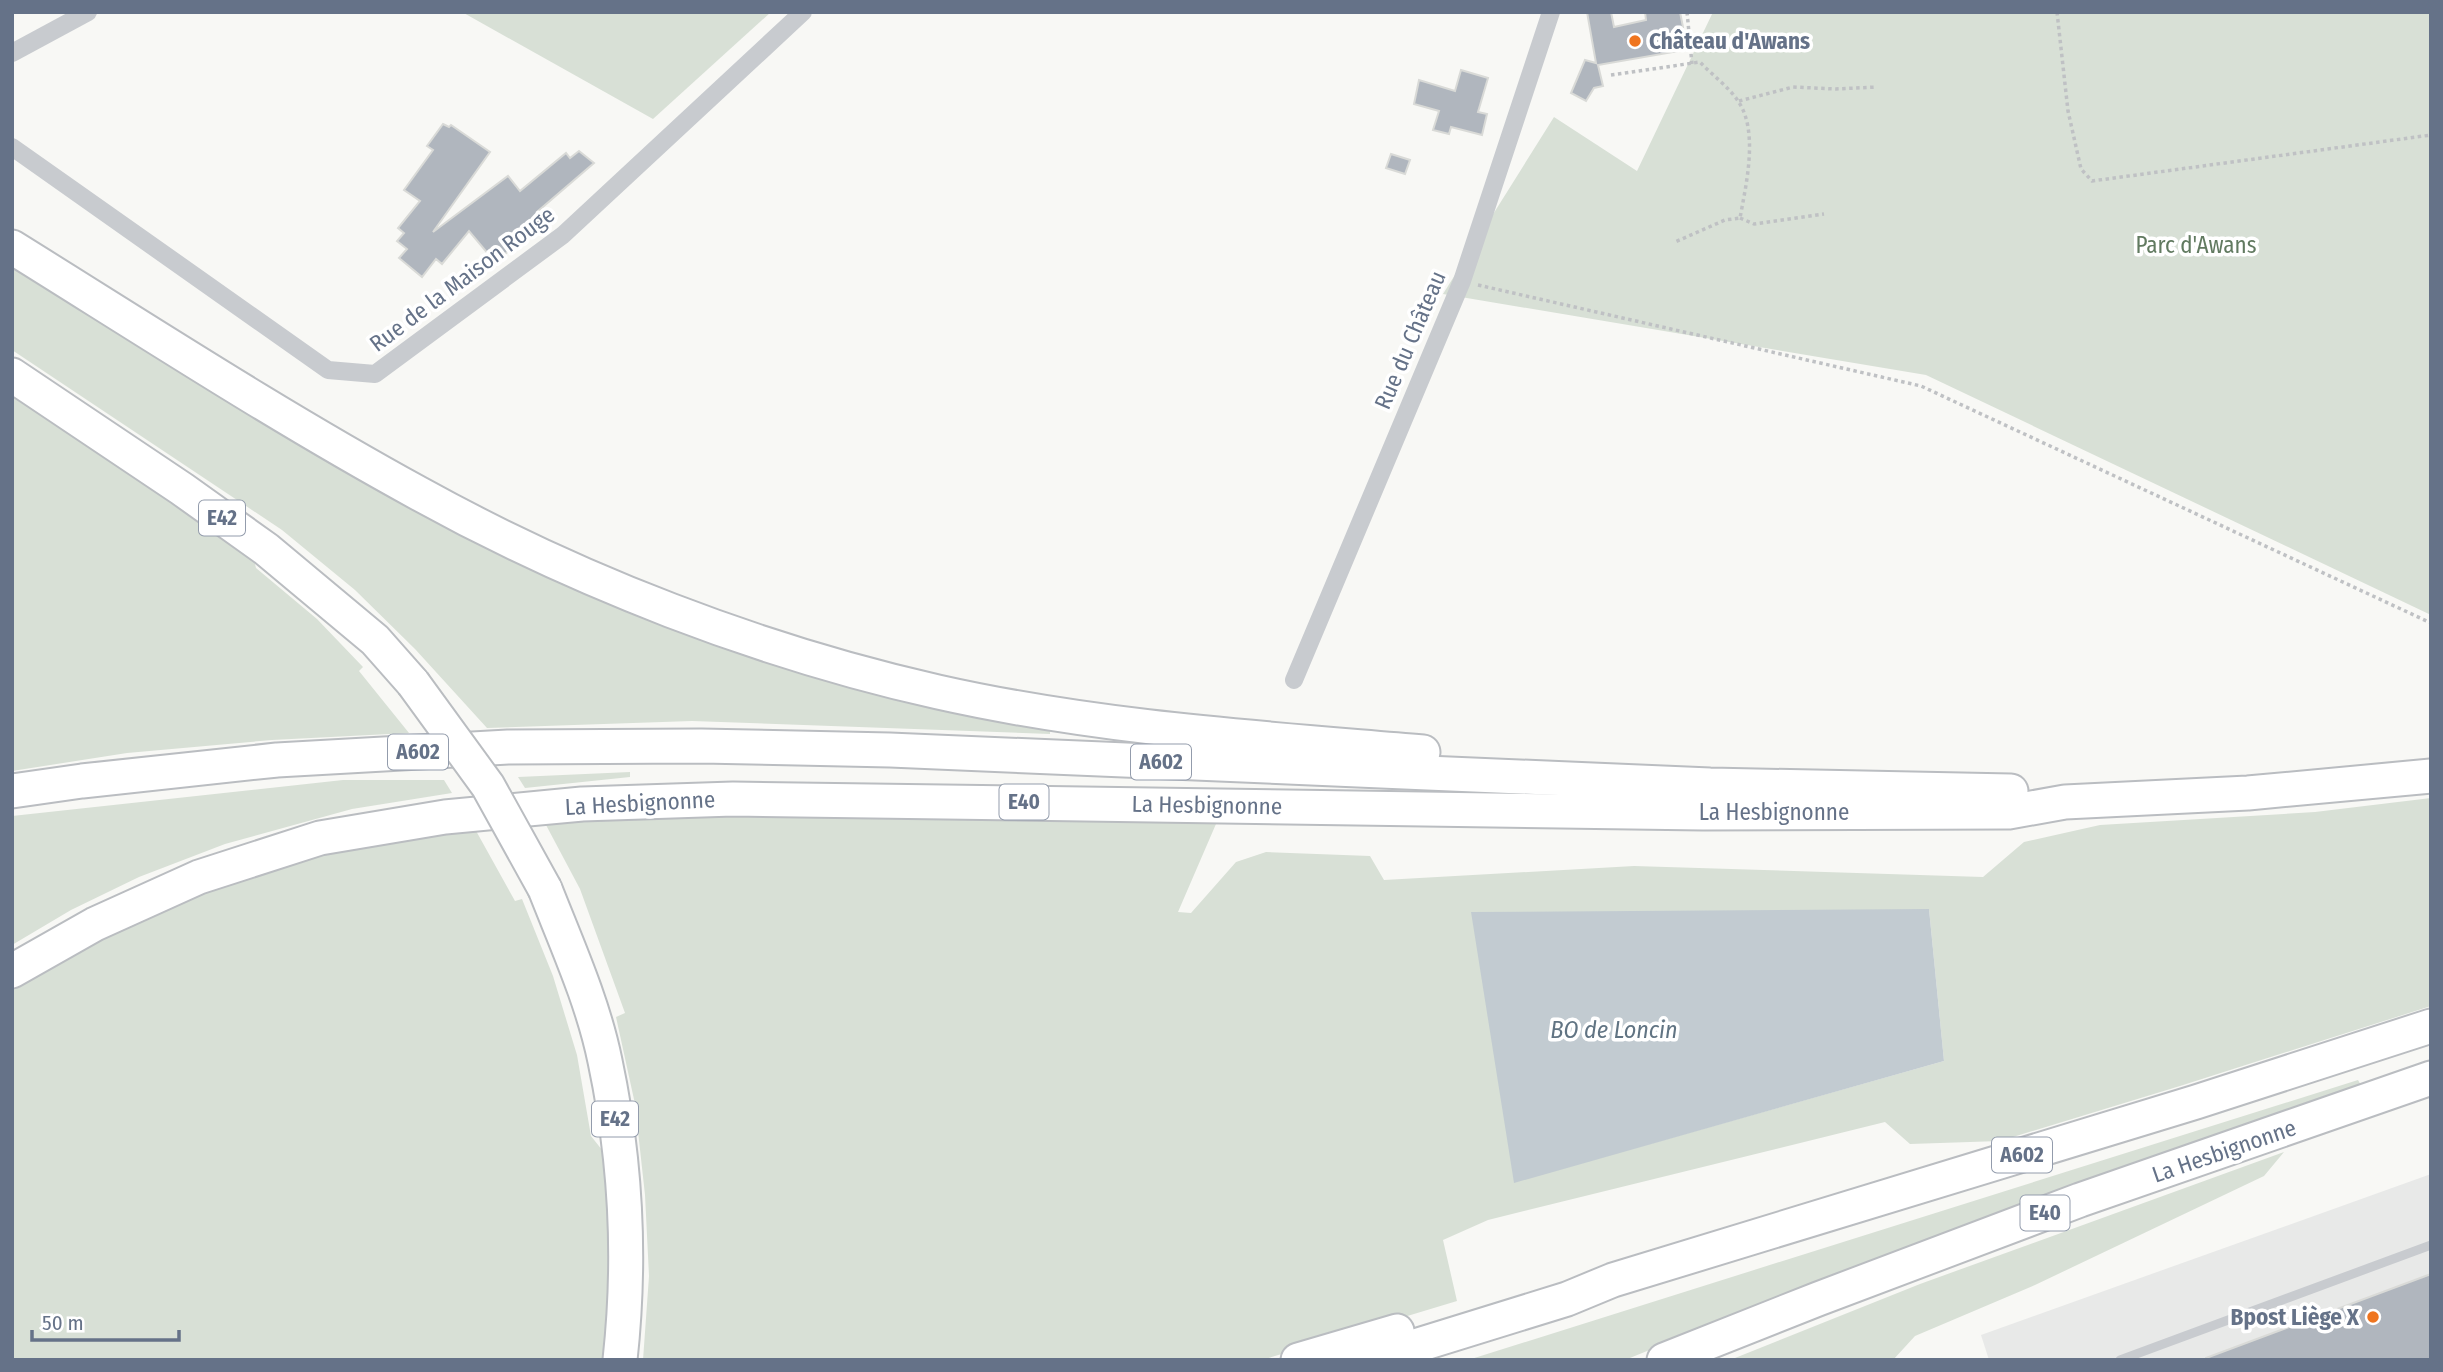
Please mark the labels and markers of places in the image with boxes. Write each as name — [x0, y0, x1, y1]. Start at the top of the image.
place label: Château d'Awans — [1649, 27, 1810, 55]
marker: Château d'Awans — [1627, 33, 1643, 49]
place label: Bpost Liège X — [2231, 1303, 2360, 1331]
marker: Bpost Liège X — [2365, 1309, 2381, 1325]

